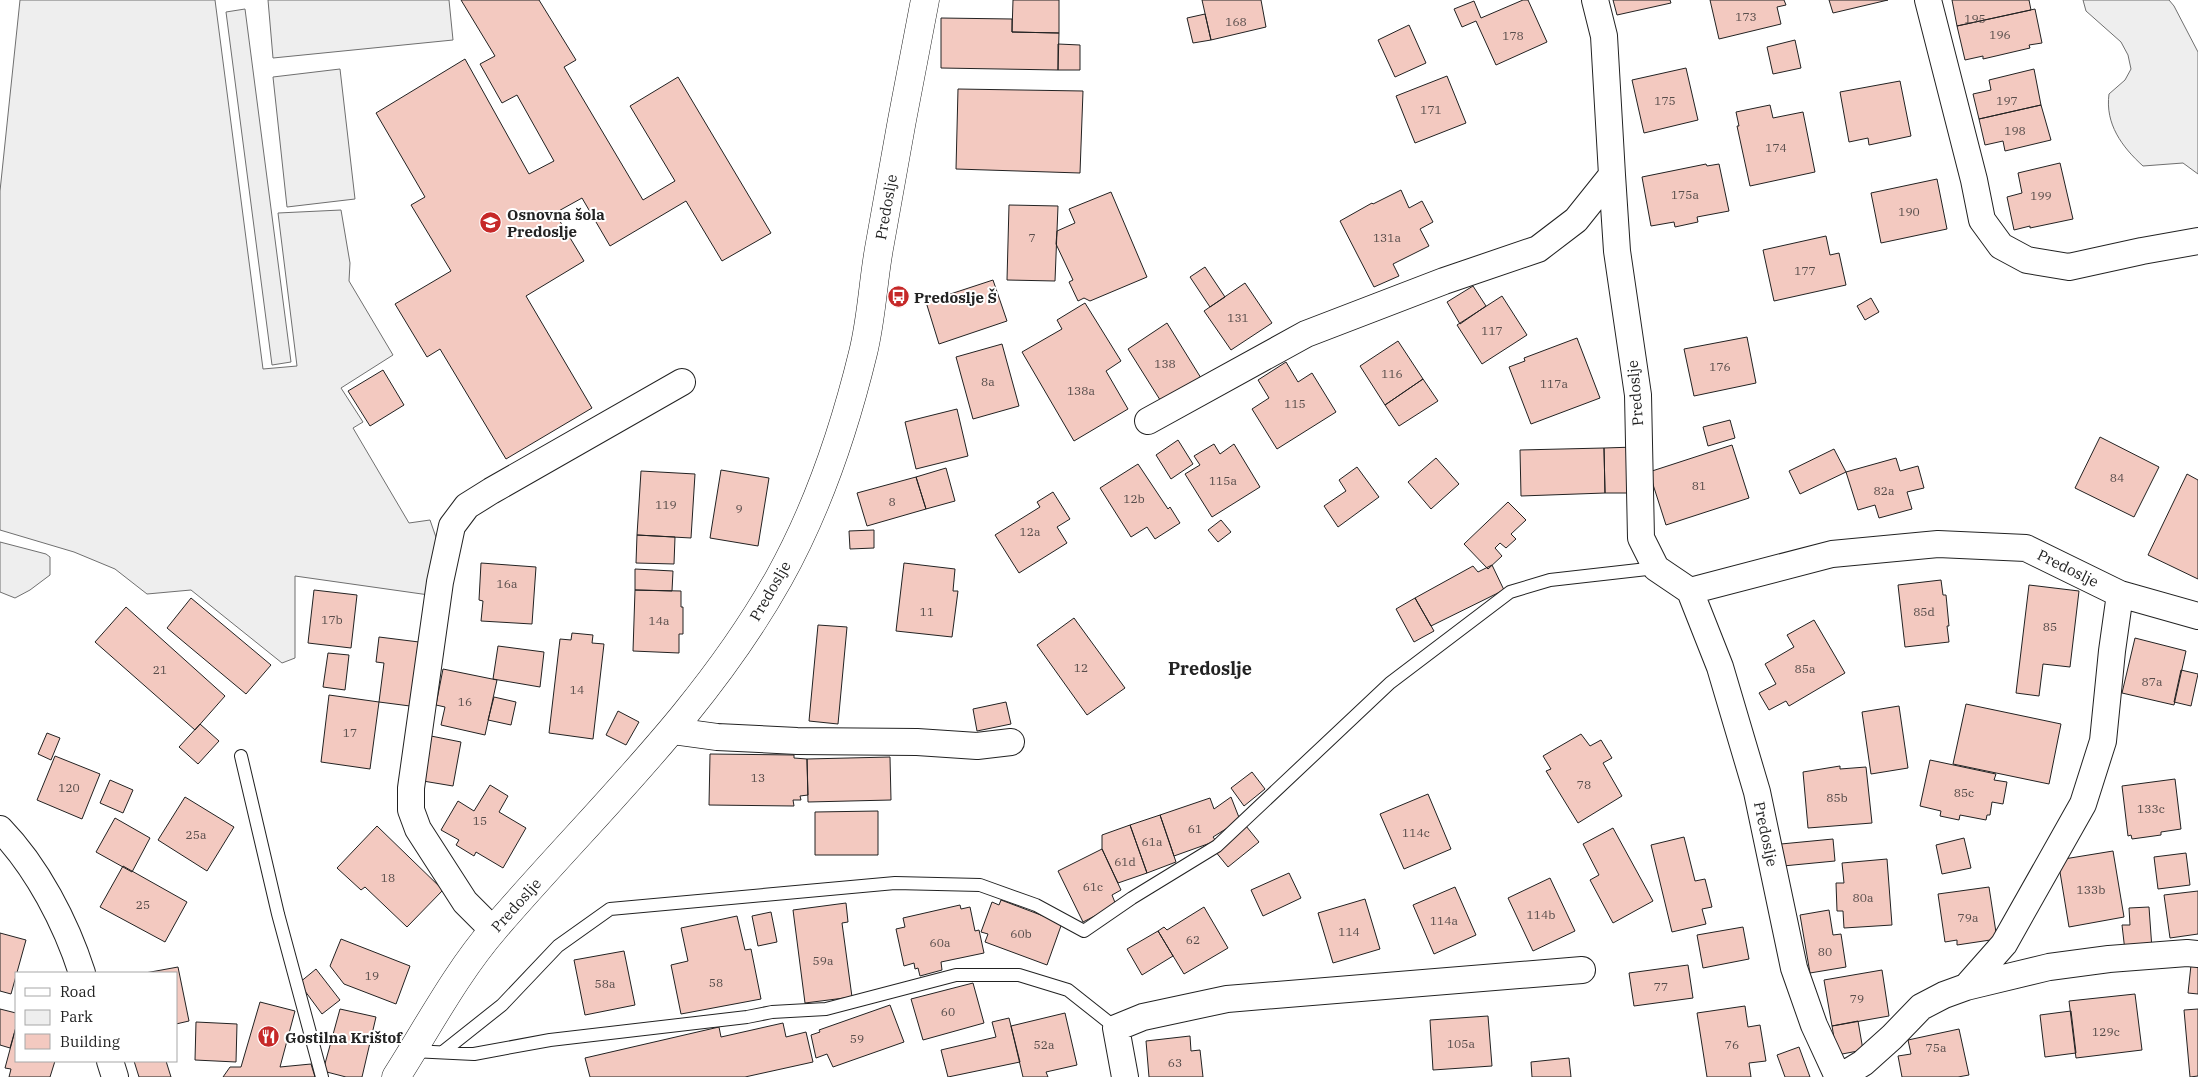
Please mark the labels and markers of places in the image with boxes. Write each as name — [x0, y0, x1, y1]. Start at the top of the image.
place label: Osnovna šola Predoslje — [507, 205, 605, 241]
school or university icon: Osnovna šola Predoslje — [479, 211, 503, 235]
bus stop icon: Predoslje Š — [886, 285, 910, 309]
place label: Predoslje Š — [914, 288, 997, 307]
restaurant icon: Gostilna Krištof — [257, 1025, 281, 1049]
place label: Gostilna Krištof — [285, 1028, 403, 1047]

